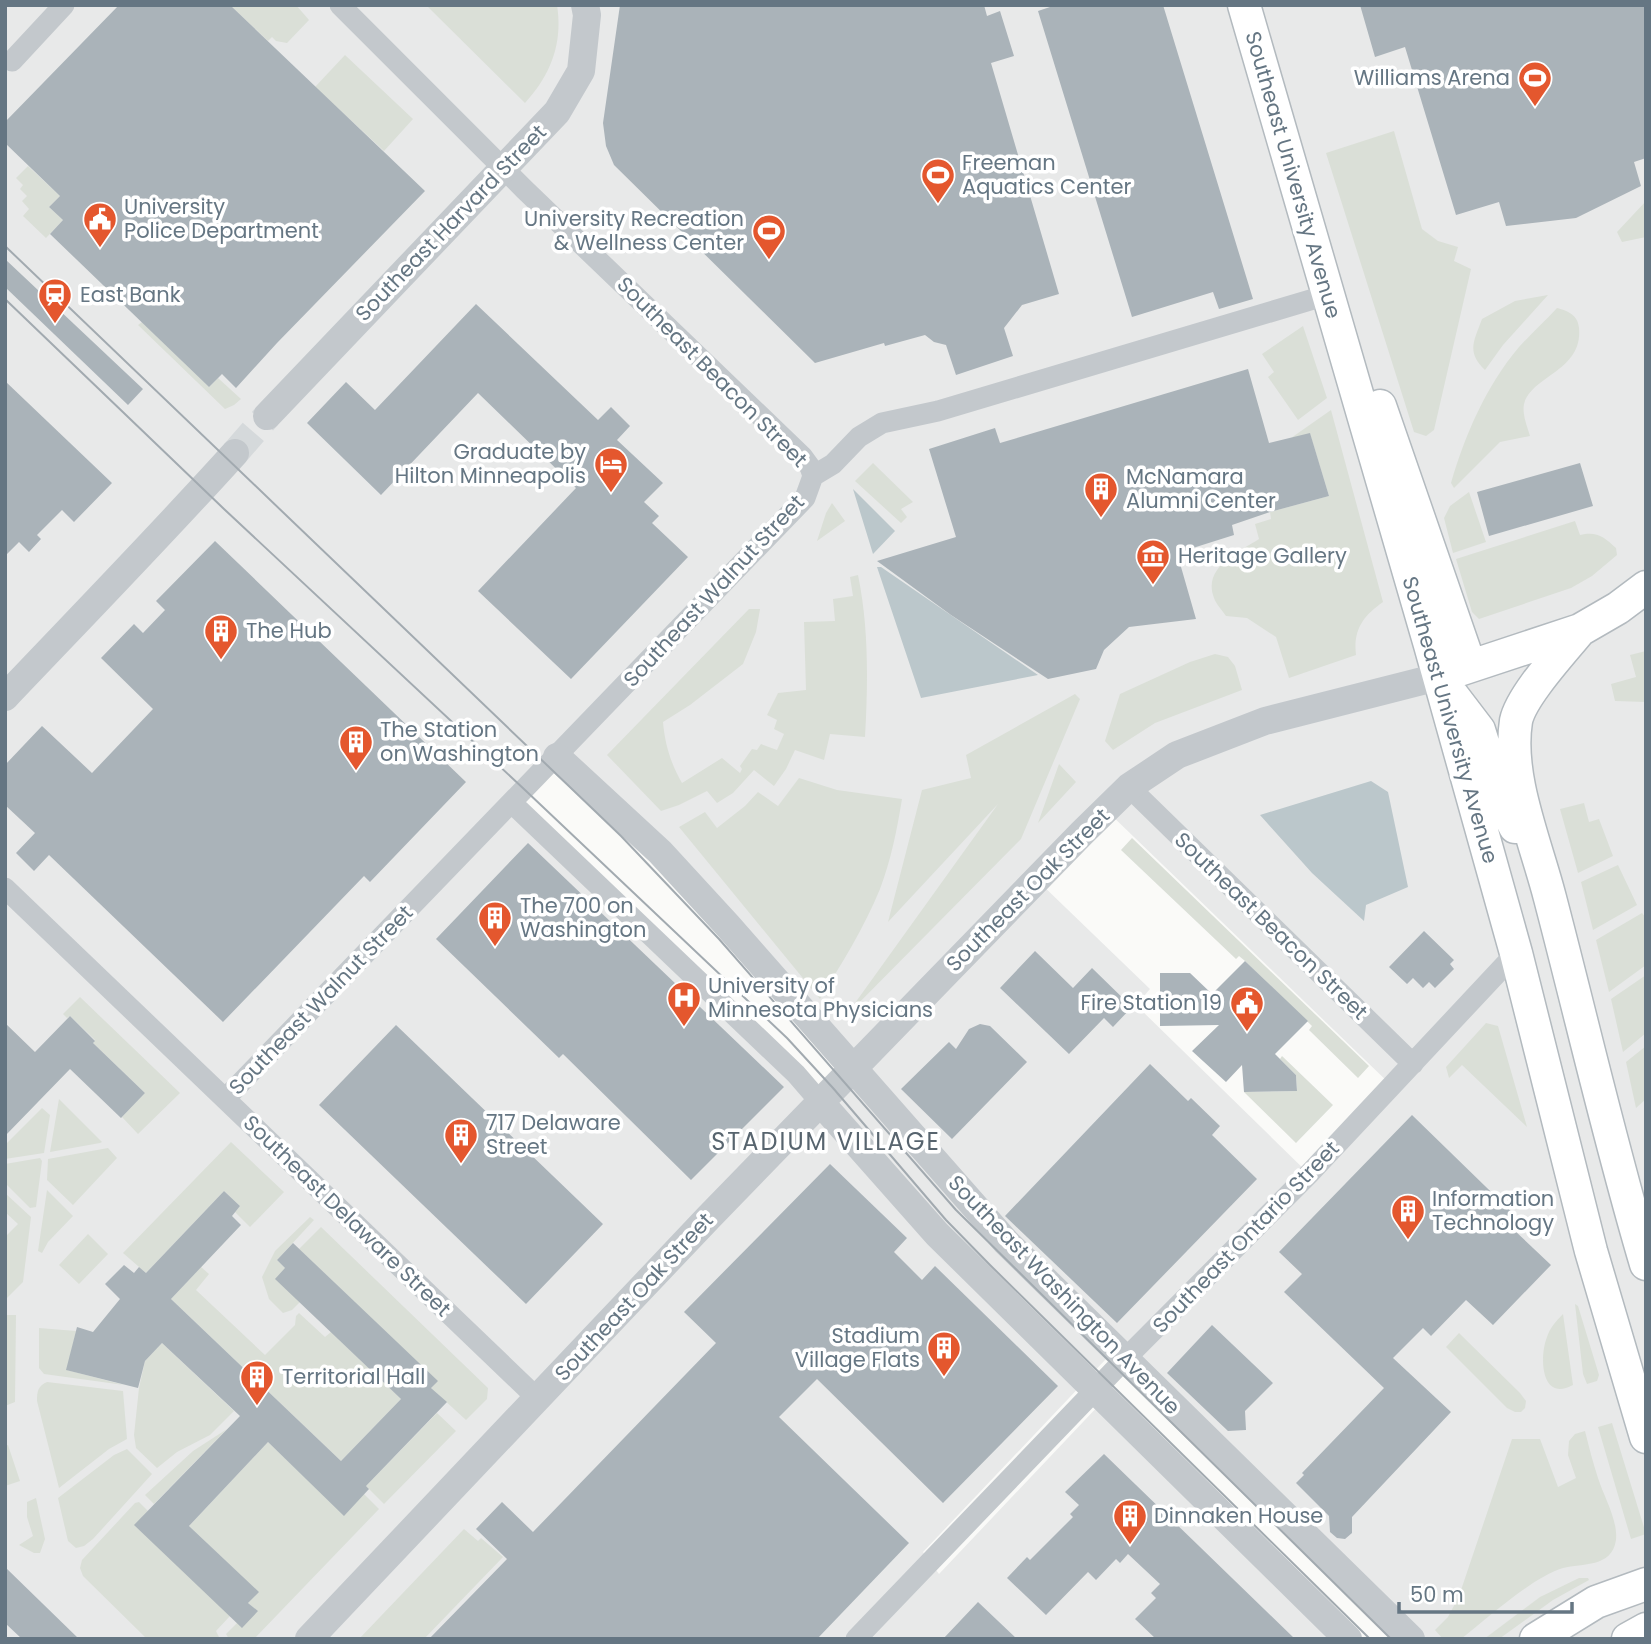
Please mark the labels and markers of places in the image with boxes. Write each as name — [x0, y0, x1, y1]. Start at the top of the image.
sports icon: Williams Arena — [1516, 59, 1554, 108]
place label: Williams Arena — [1354, 63, 1510, 92]
place label: Freeman Aquatics Center — [962, 148, 1131, 201]
sports icon: Freeman Aquatics Center — [919, 156, 957, 205]
place label: University Police Department — [124, 192, 319, 245]
public building icon: University Police Department — [81, 200, 119, 249]
place label: University Recreation & Wellness Center — [524, 204, 744, 257]
sports icon: University Recreation & Wellness Center — [750, 212, 788, 261]
station icon: East Bank — [36, 276, 74, 325]
place label: East Bank — [80, 280, 181, 309]
place label: Graduate by Hilton Minneapolis — [395, 437, 586, 490]
hotel icon: Graduate by Hilton Minneapolis — [592, 445, 630, 494]
place label: McNamara Alumni Center — [1126, 462, 1276, 515]
building icon: McNamara Alumni Center — [1082, 470, 1120, 519]
museum icon: Heritage Gallery — [1134, 537, 1172, 586]
place label: Heritage Gallery — [1178, 541, 1347, 570]
building icon: The Hub — [202, 612, 240, 661]
place label: The Hub — [246, 616, 332, 645]
place label: The Station on Washington — [380, 715, 539, 768]
building icon: The Station on Washington — [337, 723, 375, 772]
place label: The 700 on Washington — [520, 891, 646, 944]
building icon: The 700 on Washington — [476, 899, 514, 948]
place label: University of Minnesota Physicians — [708, 971, 933, 1024]
hospital icon: University of Minnesota Physicians — [665, 979, 703, 1028]
public building icon: Fire Station 19 — [1228, 984, 1266, 1033]
place label: Fire Station 19 — [1080, 988, 1222, 1017]
place label: 717 Delaware Street — [486, 1108, 621, 1161]
building icon: 717 Delaware Street — [442, 1116, 480, 1165]
place label: Information Technology — [1432, 1184, 1554, 1237]
building icon: Information Technology — [1389, 1192, 1427, 1241]
place label: Stadium Village Flats — [795, 1321, 920, 1374]
building icon: Stadium Village Flats — [925, 1329, 963, 1378]
building icon: Territorial Hall — [238, 1358, 276, 1407]
place label: Territorial Hall — [282, 1362, 425, 1391]
building icon: Dinnaken House — [1111, 1497, 1149, 1546]
place label: Dinnaken House — [1154, 1501, 1323, 1530]

